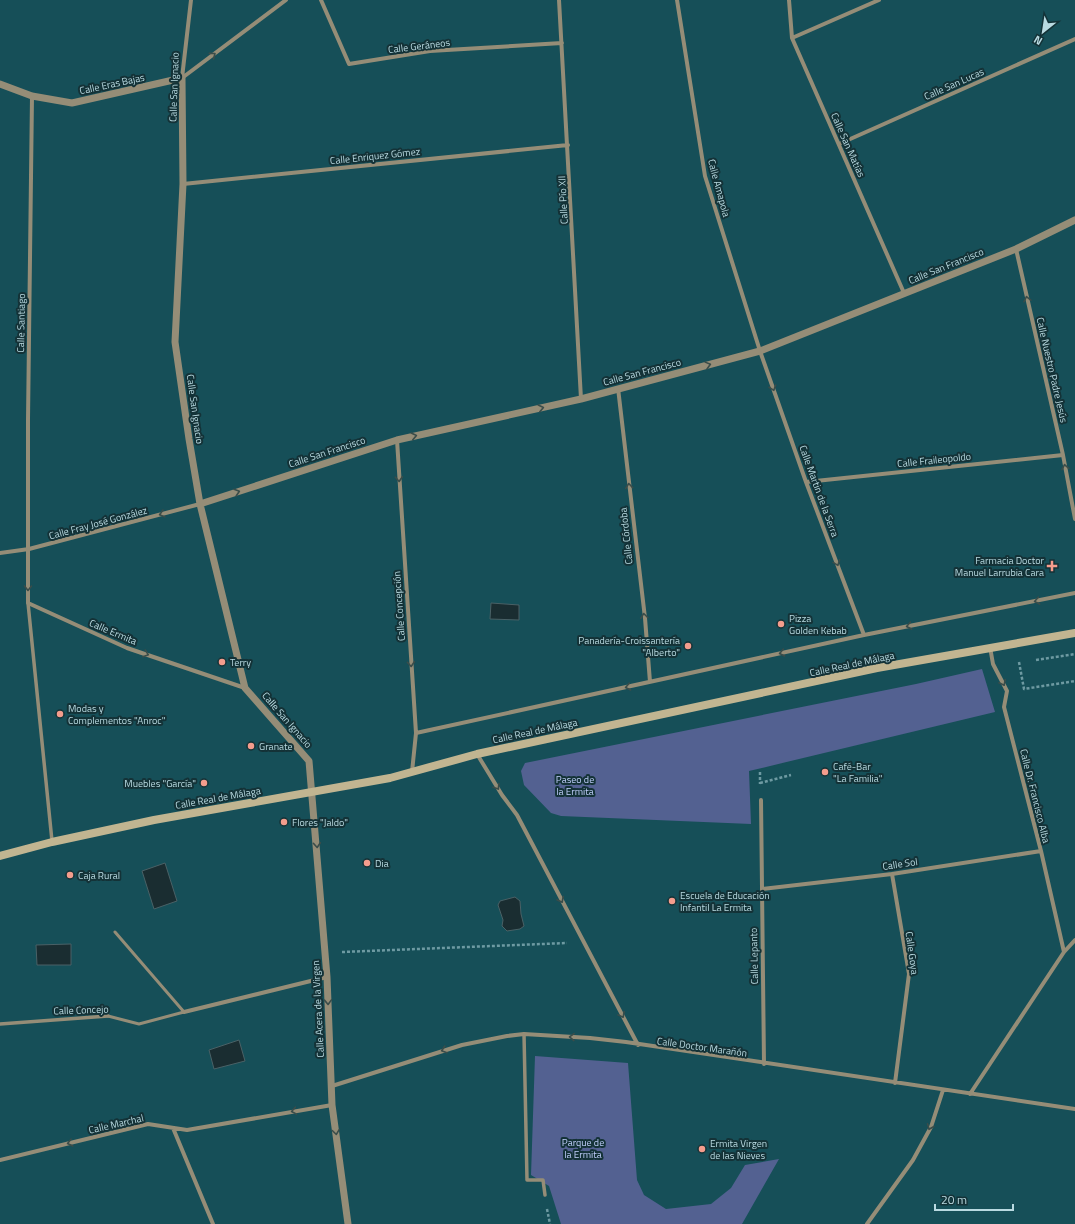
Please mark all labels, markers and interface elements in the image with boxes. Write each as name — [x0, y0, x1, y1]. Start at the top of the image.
north arrow — [1023, 12, 1063, 52]
text: N — [1031, 32, 1045, 49]
street label: Calle Geráneos — [387, 35, 451, 57]
street label: Calle San Ignacio — [165, 52, 183, 122]
one-way arrow — [209, 53, 216, 60]
street label: Calle San Lucas — [922, 64, 987, 104]
street label: Calle Eras Bajas — [78, 70, 146, 98]
street label: Calle San Matías — [827, 110, 869, 180]
street label: Calle Enriquez Gómez — [329, 144, 421, 168]
street label: Calle Amapola — [704, 157, 734, 219]
street label: Calle Pío XII — [554, 175, 572, 225]
street label: Calle San Francisco — [906, 244, 986, 288]
street label: Calle Santiago — [13, 293, 29, 353]
one-way arrow — [1024, 296, 1032, 302]
street label: Calle Nuestro Padre Jesús — [1033, 316, 1072, 425]
street label: Calle San Francisco — [601, 354, 683, 390]
one-way arrow — [704, 361, 711, 370]
street label: Calle San Ignacio — [183, 373, 207, 445]
one-way arrow — [768, 384, 777, 391]
one-way arrow — [538, 404, 545, 412]
one-way arrow — [411, 432, 418, 440]
street label: Calle San Francisco — [287, 433, 367, 471]
street label: Calle Martin de la Serra — [795, 443, 843, 539]
street label: Calle Fraileopoldo — [896, 449, 972, 471]
one-way arrow — [1061, 463, 1070, 470]
one-way arrow — [394, 476, 403, 482]
one-way arrow — [625, 483, 634, 489]
one-way arrow — [234, 488, 241, 497]
street label: Calle Fray José González — [47, 503, 149, 543]
street label: Calle Córdoba — [616, 507, 636, 565]
one-way arrow — [159, 509, 166, 518]
place label: Farmacia Doctor Manuel Larrubia Cara — [955, 553, 1045, 580]
one-way arrow — [833, 559, 841, 566]
marker: Farmacia Doctor Manuel Larrubia Cara — [1047, 561, 1057, 571]
street label: Calle Concepción — [389, 570, 409, 642]
one-way arrow — [24, 585, 32, 591]
one-way arrow — [1034, 596, 1040, 605]
place label: Pizza Golden Kebab — [789, 611, 847, 638]
one-way arrow — [640, 612, 649, 619]
street label: Calle Ermita — [87, 615, 139, 649]
marker: Pizza Golden Kebab — [776, 619, 786, 629]
one-way arrow — [906, 621, 912, 630]
place label: Panadería-Croissantería "Alberto" — [578, 633, 680, 660]
marker: Panadería-Croissantería "Alberto" — [683, 641, 693, 651]
street label: Calle Real de Málaga — [808, 648, 896, 680]
one-way arrow — [779, 649, 785, 657]
one-way arrow — [143, 650, 150, 658]
place label: Terry — [230, 655, 251, 670]
marker: Terry — [217, 657, 227, 667]
one-way arrow — [407, 661, 416, 667]
one-way arrow — [998, 679, 1006, 687]
one-way arrow — [625, 683, 631, 691]
street label: Calle San Ignacio — [258, 689, 316, 751]
place label: Modas y Complementos "Anroc" — [68, 701, 166, 728]
marker: Modas y Complementos "Anroc" — [55, 709, 65, 719]
street label: Calle Real de Málaga — [491, 715, 579, 747]
place label: Granate — [259, 739, 293, 754]
marker: Granate — [246, 741, 256, 751]
street label: Calle Dr. Francisco Alba — [1016, 747, 1054, 845]
place label: Café-Bar "La Familia" — [833, 759, 883, 786]
marker: Café-Bar "La Familia" — [820, 767, 830, 777]
park label: Paseo de la Ermita — [556, 772, 594, 799]
place label: Muebles "García" — [124, 776, 196, 791]
marker: Muebles "García" — [199, 778, 209, 788]
street label: Calle Real de Málaga — [174, 783, 262, 813]
one-way arrow — [492, 783, 500, 790]
place label: Flores "Jaldo" — [292, 815, 348, 830]
marker: Flores "Jaldo" — [279, 817, 289, 827]
one-way arrow — [312, 842, 321, 848]
street label: Calle Sol — [881, 854, 919, 874]
place label: Dia — [375, 856, 389, 871]
marker: Dia — [362, 858, 372, 868]
place label: Caja Rural — [78, 868, 120, 883]
marker: Caja Rural — [65, 870, 75, 880]
place label: Escuela de Educación Infantil La Ermita — [680, 888, 770, 915]
one-way arrow — [556, 896, 564, 903]
marker: Escuela de Educación Infantil La Ermita — [667, 896, 677, 906]
street label: Calle Lepanto — [746, 928, 762, 984]
street label: Calle Goya — [902, 930, 922, 976]
street label: Calle Acera de la Virgen — [308, 960, 328, 1058]
one-way arrow — [324, 999, 332, 1005]
street label: Calle Concejo — [53, 1002, 109, 1018]
one-way arrow — [617, 1011, 625, 1018]
one-way arrow — [569, 1033, 575, 1041]
street label: Calle Doctor Marañón — [656, 1033, 748, 1061]
one-way arrow — [440, 1045, 447, 1054]
one-way arrow — [291, 1107, 297, 1115]
street label: Calle Marchal — [87, 1110, 145, 1138]
one-way arrow — [927, 1123, 935, 1130]
one-way arrow — [331, 1129, 340, 1135]
park label: Parque de la Ermita — [562, 1135, 604, 1162]
place label: Ermita Virgen de las Nieves — [710, 1136, 767, 1163]
one-way arrow — [67, 1138, 74, 1147]
marker: Ermita Virgen de las Nieves — [697, 1144, 707, 1154]
scale bar — [935, 1186, 1013, 1212]
text: 20 m — [941, 1190, 967, 1209]

